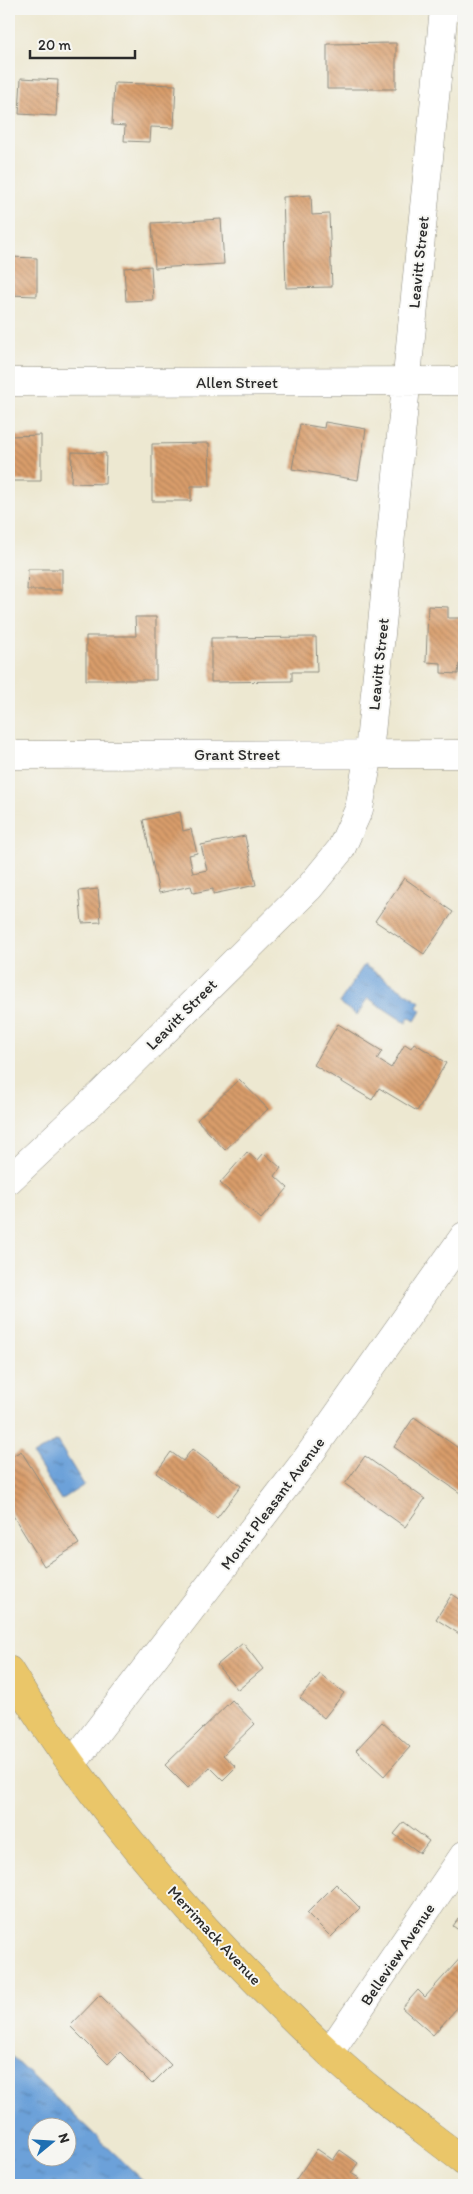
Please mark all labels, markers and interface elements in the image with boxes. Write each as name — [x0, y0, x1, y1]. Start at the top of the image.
scale bar — [30, 28, 135, 60]
text: 20 m — [38, 36, 72, 54]
street label: Leavitt Street — [404, 215, 433, 309]
street label: Allen Street — [196, 373, 278, 392]
street label: Leavitt Street — [364, 617, 393, 711]
street label: Grant Street — [194, 745, 280, 764]
street label: Leavitt Street — [142, 975, 221, 1054]
street label: Mount Pleasant Avenue — [216, 1433, 328, 1573]
street label: Merrimack Avenue — [164, 1882, 266, 1989]
street label: Belleview Avenue — [356, 1900, 439, 2009]
north arrow — [28, 2116, 78, 2166]
text: N — [54, 2131, 73, 2145]

